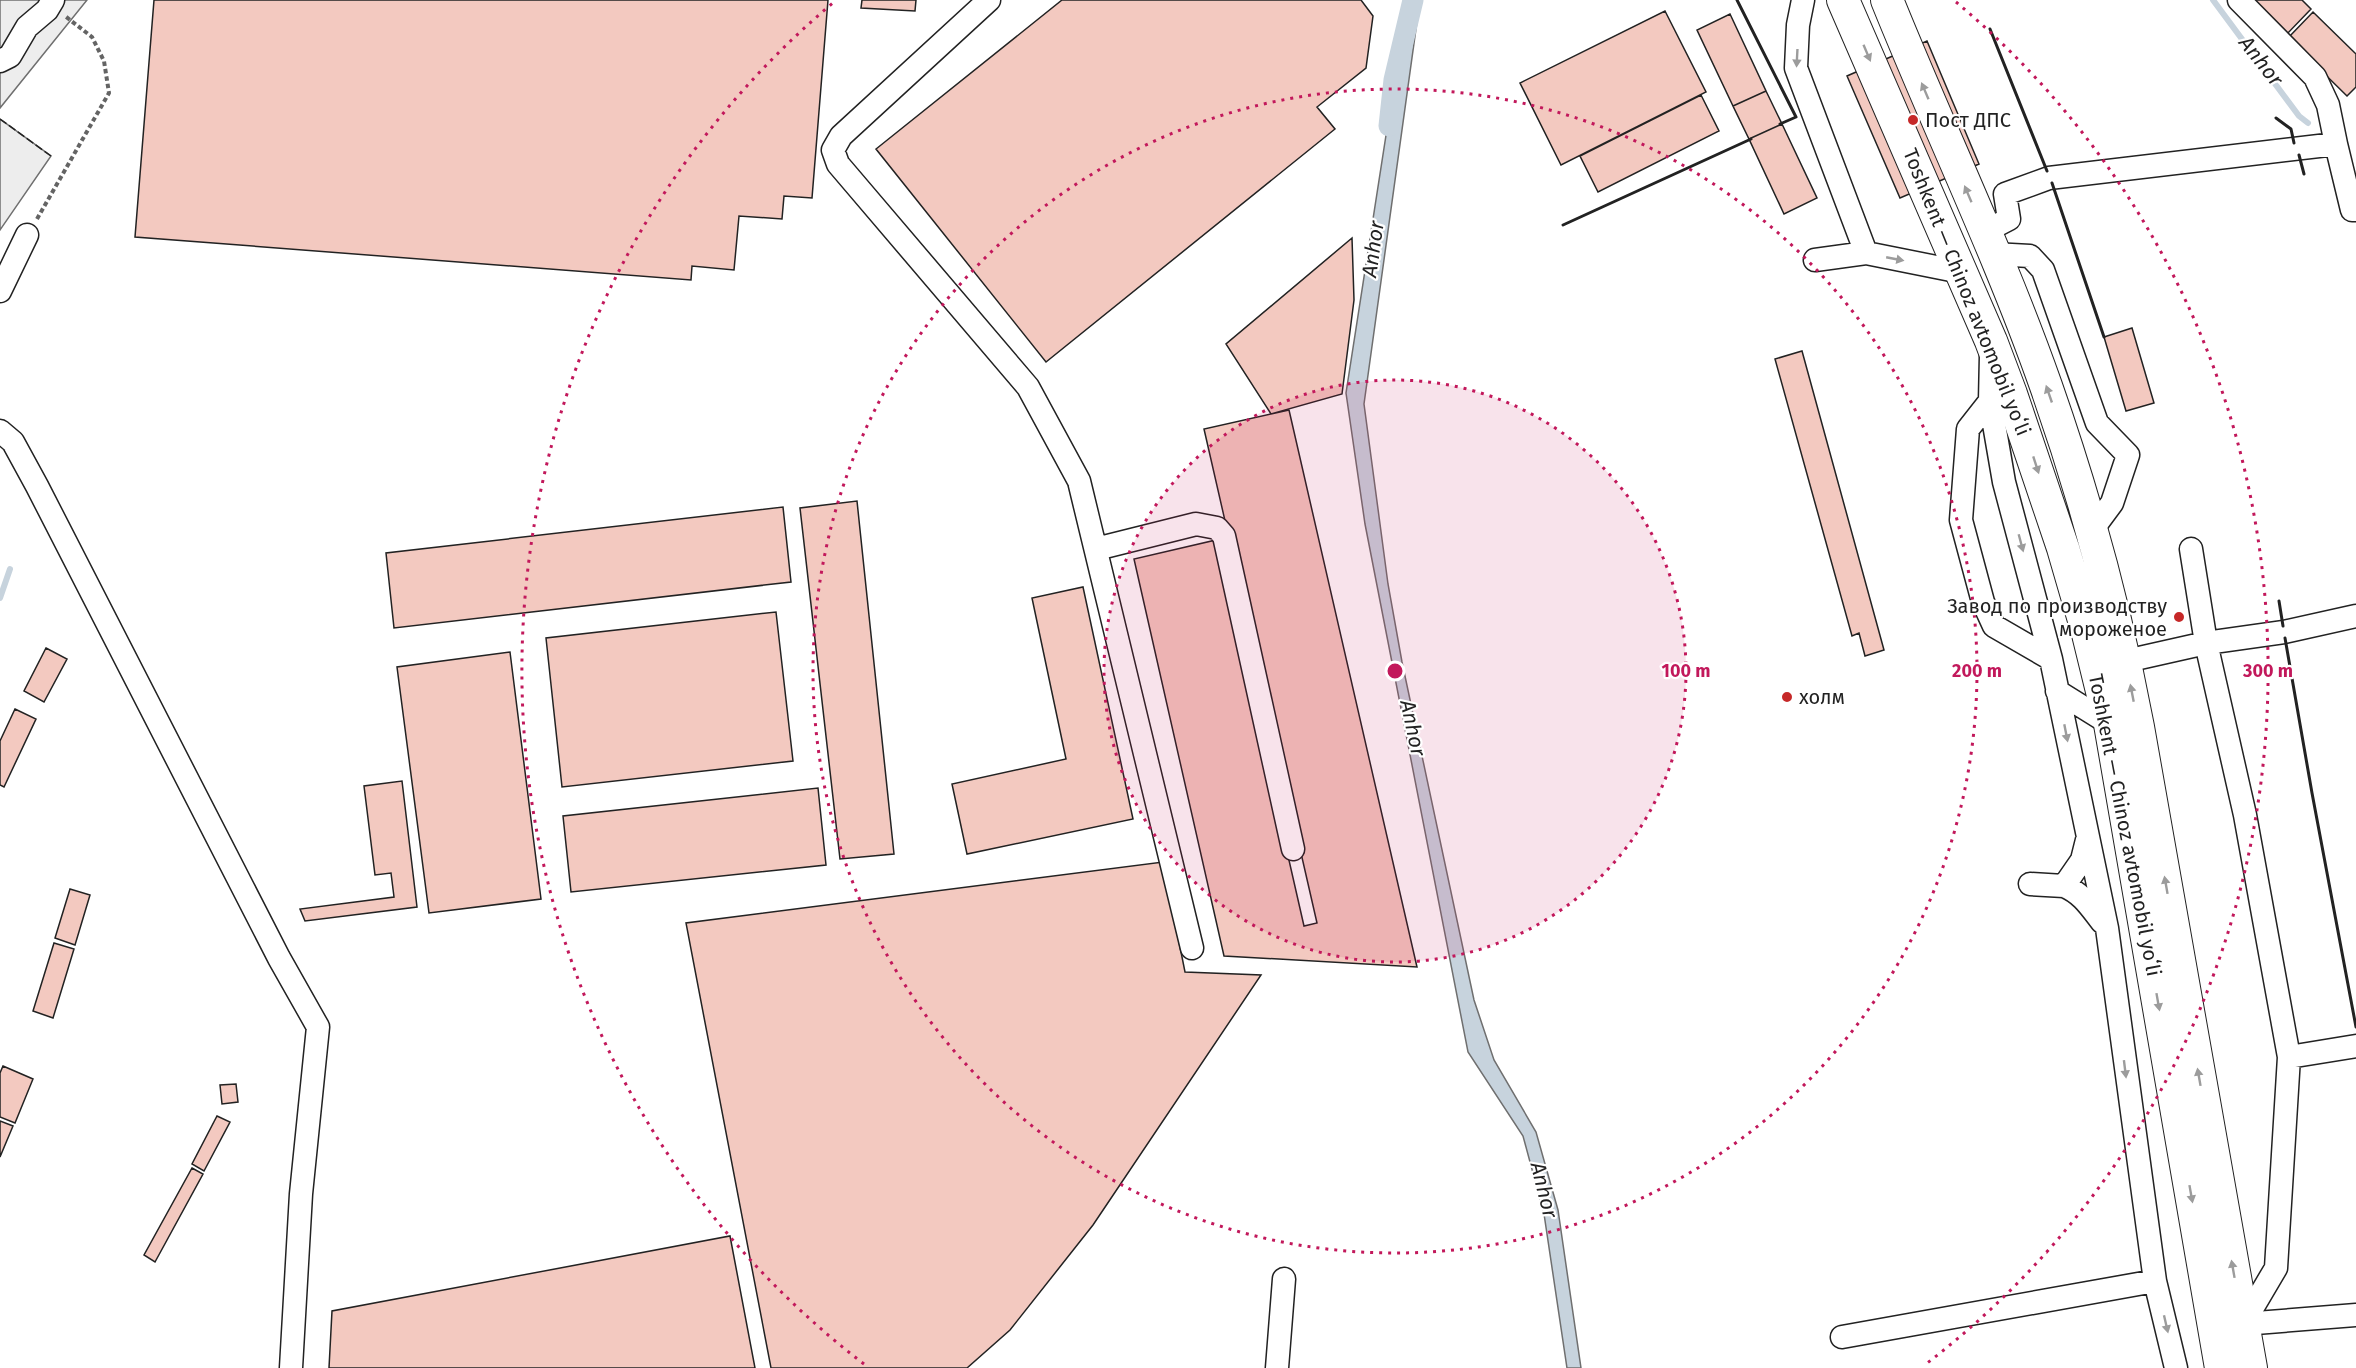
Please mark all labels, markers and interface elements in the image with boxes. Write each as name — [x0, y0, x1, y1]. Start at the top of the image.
water label: Anhor — [2233, 30, 2289, 92]
one-way arrow — [1862, 45, 1872, 63]
one-way arrow — [1792, 49, 1801, 68]
one-way arrow — [1920, 82, 1929, 100]
place label: Пост ДПС — [1925, 108, 2011, 132]
marker: Пост ДПС — [1906, 113, 1920, 127]
street label: Toshkent — Chinoz avtomobil yoʻli — [1898, 145, 2036, 439]
one-way arrow — [1963, 184, 1973, 202]
water label: Anhor — [1356, 218, 1390, 280]
one-way arrow — [1886, 255, 1905, 264]
one-way arrow — [2043, 385, 2053, 403]
one-way arrow — [2032, 456, 2041, 474]
one-way arrow — [2016, 534, 2026, 552]
place label: Завод по производству мороженое — [1947, 594, 2167, 641]
marker: Завод по производству мороженое — [2172, 610, 2186, 624]
text: 100 m — [1662, 660, 1710, 682]
text: 200 m — [1952, 660, 2002, 682]
text: 300 m — [2242, 660, 2293, 682]
centre of rings — [1385, 661, 1405, 681]
street label: Toshkent — Chinoz avtomobil yoʻli — [2084, 672, 2166, 978]
one-way arrow — [2127, 683, 2136, 702]
place label: холм — [1799, 685, 1845, 709]
marker: холм — [1780, 690, 1794, 704]
water label: Anhor — [1394, 697, 1432, 759]
one-way arrow — [2062, 724, 2071, 743]
one-way arrow — [2161, 875, 2170, 894]
one-way arrow — [2154, 993, 2163, 1012]
one-way arrow — [2121, 1060, 2130, 1079]
one-way arrow — [2195, 1067, 2204, 1086]
water label: Anhor — [1524, 1159, 1564, 1221]
one-way arrow — [2187, 1185, 2196, 1204]
one-way arrow — [2228, 1259, 2237, 1278]
one-way arrow — [2161, 1315, 2171, 1333]

